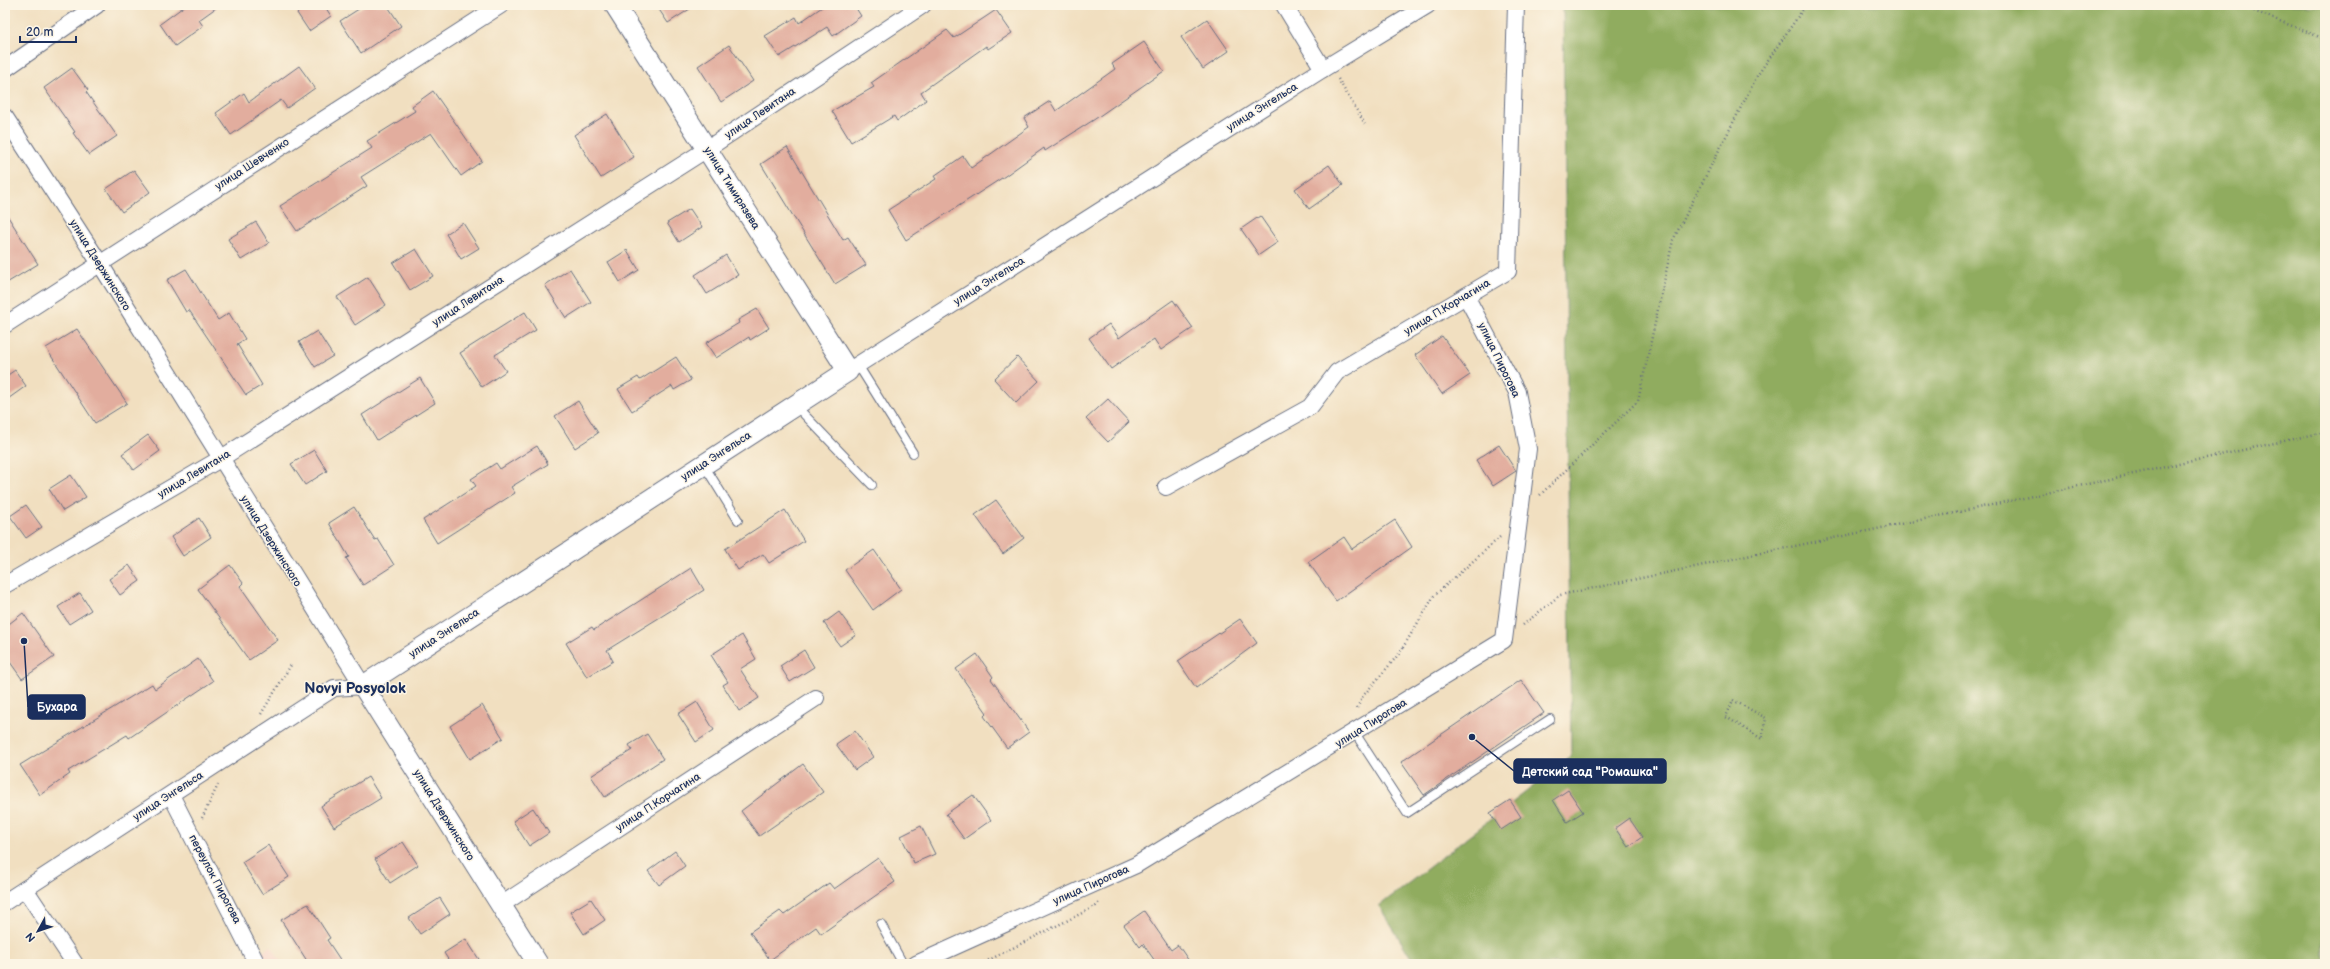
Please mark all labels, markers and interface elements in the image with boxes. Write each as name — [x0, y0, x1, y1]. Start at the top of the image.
scale bar — [20, 18, 76, 44]
text: 20 m — [26, 25, 53, 40]
street label: улица Энгельса — [1224, 80, 1300, 134]
street label: улица Левитана — [722, 84, 798, 141]
street label: улица Шевченко — [213, 135, 292, 193]
street label: улица Тимирязева — [701, 144, 763, 232]
street label: улица Дзержинского — [67, 217, 134, 313]
street label: улица Энгельса — [951, 254, 1027, 308]
street label: улица Левитана — [430, 273, 507, 329]
street label: улица П.Корчагина — [1402, 276, 1493, 338]
street label: улица Пирогова — [1475, 320, 1523, 400]
street label: улица Энгельса — [678, 428, 754, 484]
street label: улица Левитана — [155, 447, 233, 501]
street label: улица Дзержинского — [238, 493, 305, 589]
street label: улица Энгельса — [406, 605, 482, 661]
district label: Novyi Posyolok — [304, 679, 406, 698]
callout: Бухара — [28, 695, 85, 719]
street label: улица Пирогова — [1333, 696, 1410, 750]
text: Бухара — [37, 700, 78, 715]
callout: Детский сад "Ромашка" — [1514, 759, 1666, 783]
text: Детский сад "Ромашка" — [1522, 765, 1658, 780]
street label: улица Дзержинского — [411, 767, 478, 863]
street label: улица Энгельса — [130, 768, 206, 824]
street label: улица П.Корчагина — [613, 770, 703, 834]
street label: переулок Пирогова — [186, 832, 244, 926]
street label: улица Пирогова — [1051, 862, 1131, 908]
north arrow — [18, 911, 58, 951]
text: N — [23, 930, 38, 944]

